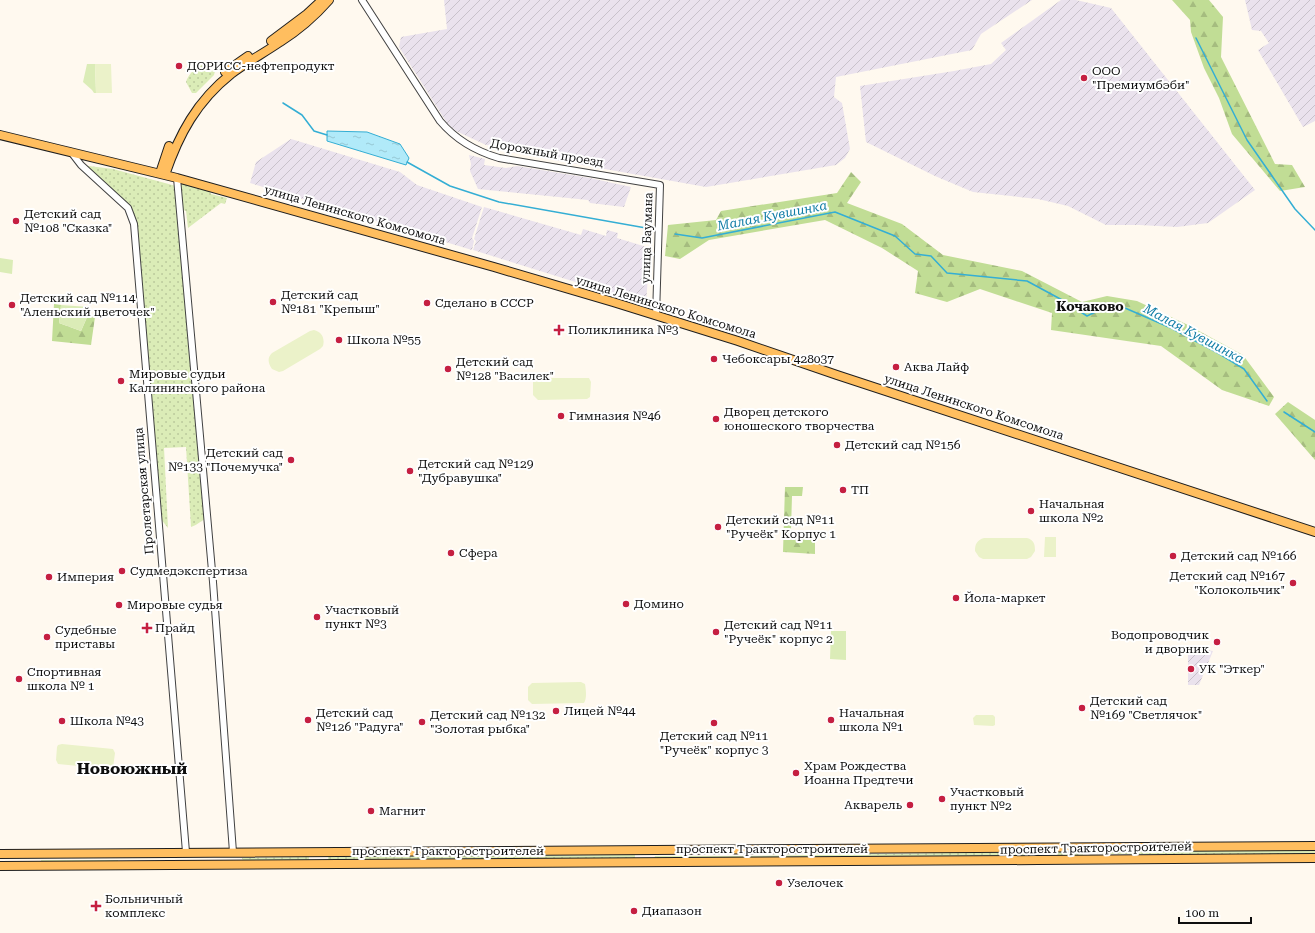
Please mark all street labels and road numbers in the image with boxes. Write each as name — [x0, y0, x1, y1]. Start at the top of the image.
street label: Дорожный проезд — [489, 136, 605, 170]
street label: улица Ленинского Комсомола — [263, 182, 448, 248]
street label: улица Баумана — [638, 192, 656, 284]
street label: улица Ленинского Комсомола — [574, 273, 758, 341]
street label: улица Ленинского Комсомола — [882, 371, 1066, 443]
street label: Пролетарская улица — [131, 427, 157, 555]
street label: проспект Тракторостроителей — [1000, 839, 1192, 857]
street label: проспект Тракторостроителей — [676, 842, 868, 856]
street label: проспект Тракторостроителей — [352, 844, 544, 858]

